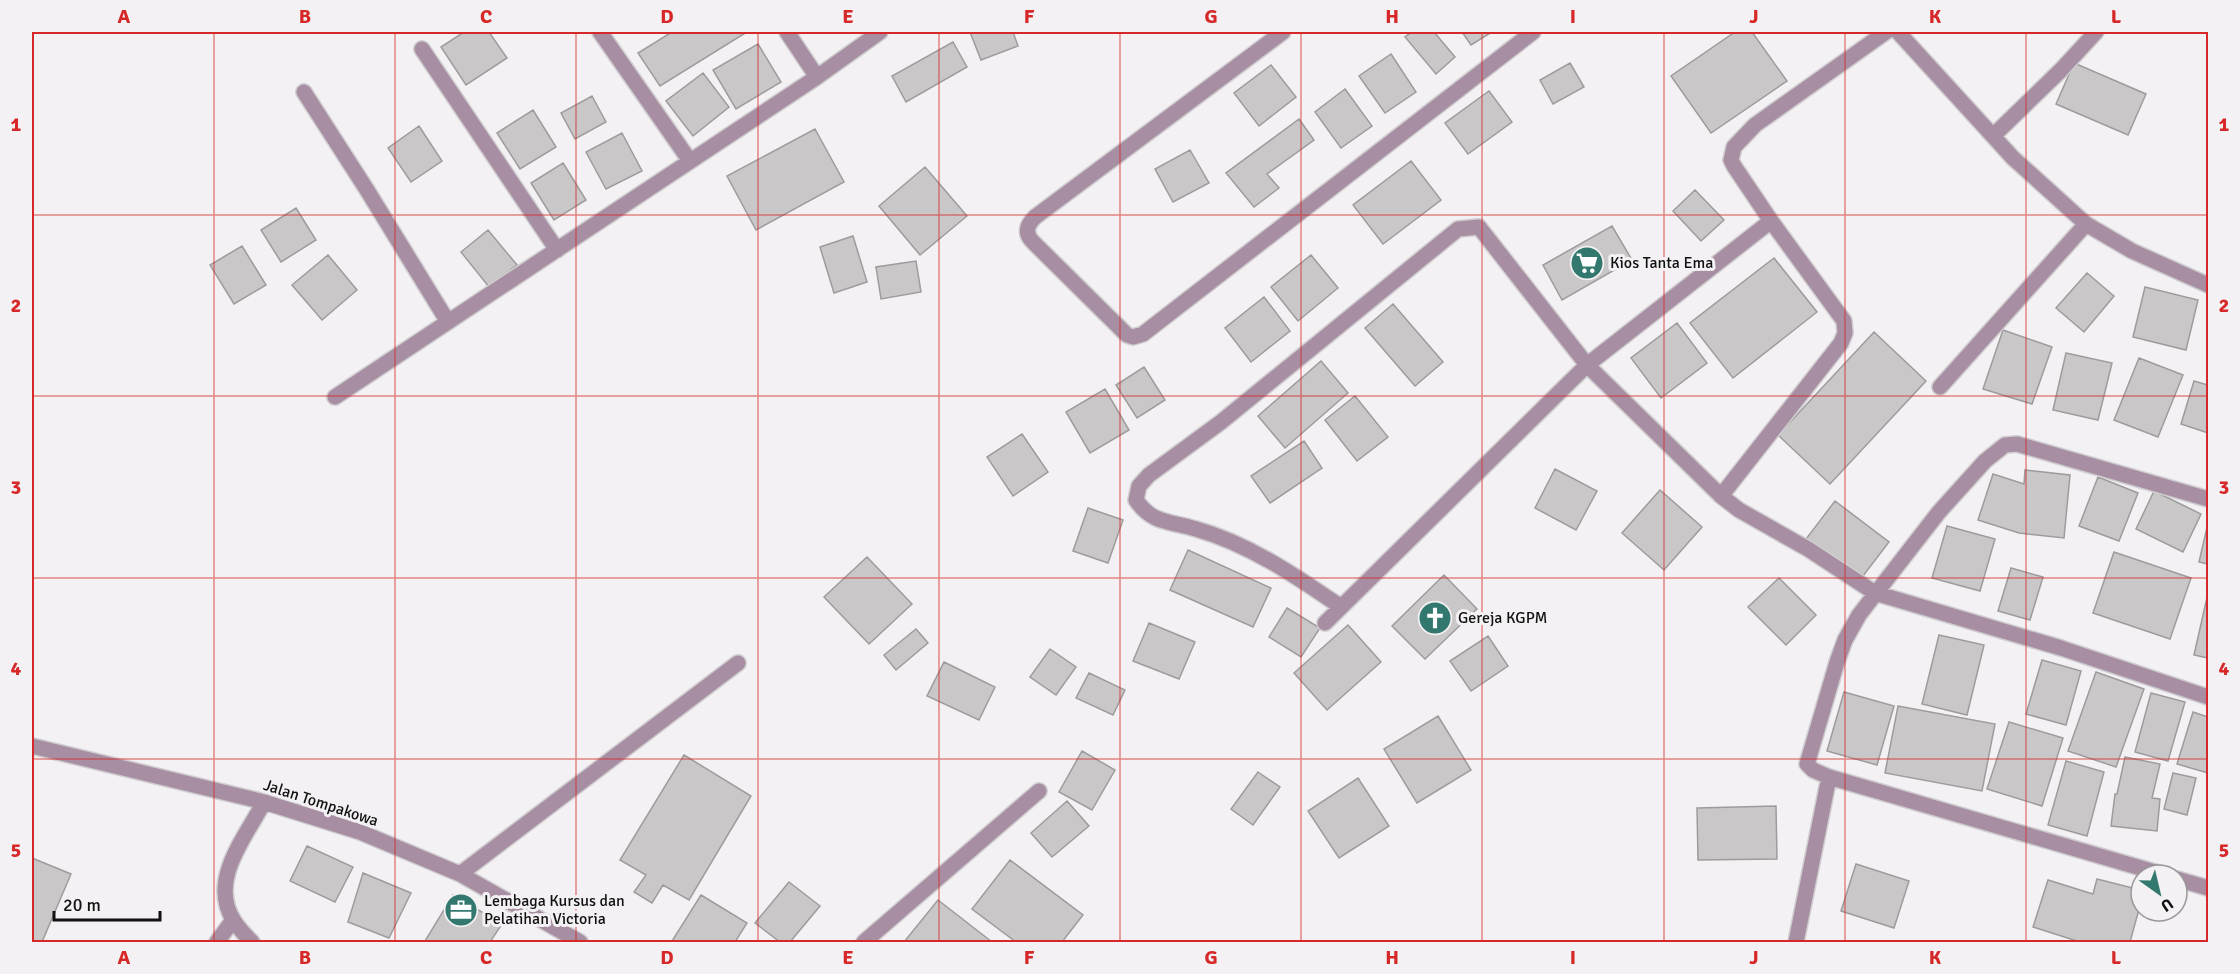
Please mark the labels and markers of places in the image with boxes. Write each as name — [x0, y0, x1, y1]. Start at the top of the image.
supermarket icon: Kios Tanta Ema — [1569, 245, 1605, 281]
place label: Kios Tanta Ema — [1610, 253, 1713, 273]
church icon: Gereja KGPM — [1417, 600, 1453, 636]
place label: Gereja KGPM — [1458, 608, 1547, 628]
place label: Lembaga Kursus dan Pelatihan Victoria — [484, 891, 625, 929]
office icon: Lembaga Kursus dan Pelatihan Victoria — [443, 892, 479, 928]

